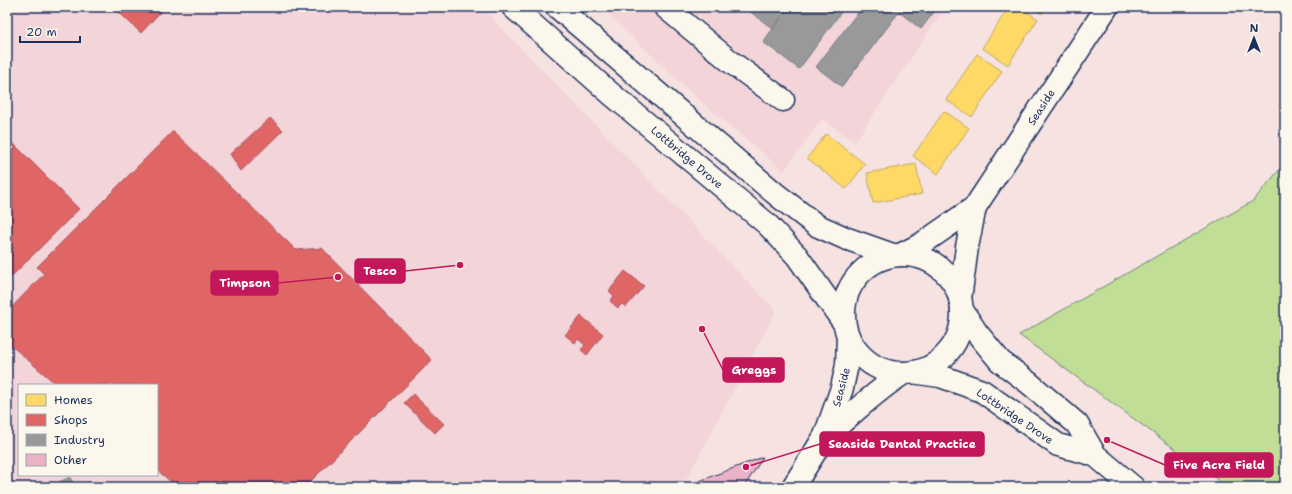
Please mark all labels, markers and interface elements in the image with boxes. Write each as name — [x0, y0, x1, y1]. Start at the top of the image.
scale bar — [20, 18, 80, 44]
north arrow — [1234, 18, 1274, 58]
text: N — [1250, 21, 1259, 36]
text: 20 m — [26, 24, 57, 40]
street label: Seaside — [1024, 86, 1059, 128]
street label: Lottbridge Drove — [648, 123, 726, 192]
callout: Tesco — [355, 259, 405, 283]
text: Tesco — [363, 263, 397, 279]
callout: Timpson — [211, 271, 278, 295]
text: Timpson — [219, 275, 271, 291]
callout: Greggs — [723, 358, 784, 382]
text: Greggs — [732, 362, 776, 378]
street label: Seaside — [829, 366, 854, 408]
legend — [18, 384, 158, 476]
street label: Lottbridge Drove — [973, 385, 1056, 448]
text: Homes — [54, 392, 93, 408]
text: Shops — [54, 412, 88, 428]
text: Industry — [54, 432, 105, 448]
callout: Seaside Dental Practice — [820, 432, 984, 456]
text: Seaside Dental Practice — [828, 436, 976, 452]
text: Other — [54, 452, 88, 468]
callout: Five Acre Field — [1165, 453, 1273, 477]
text: Five Acre Field — [1173, 457, 1265, 473]

